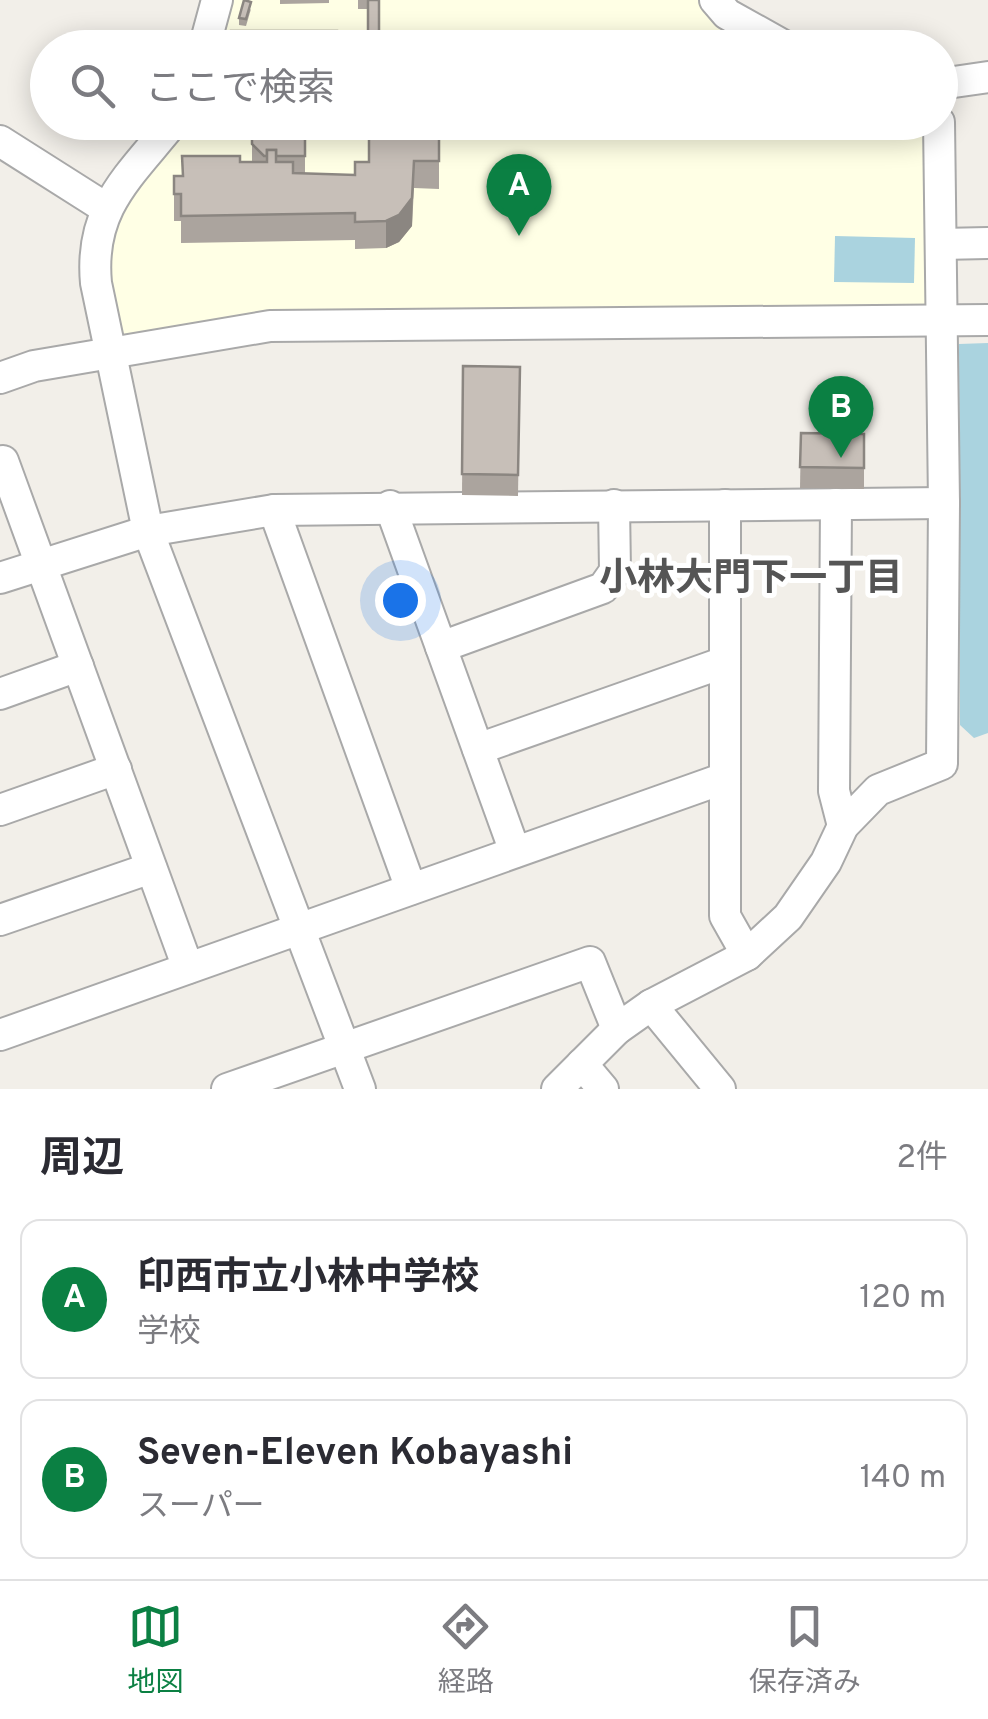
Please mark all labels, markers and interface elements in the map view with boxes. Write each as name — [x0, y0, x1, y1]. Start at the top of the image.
search box — [30, 30, 958, 140]
icon: search — [65, 58, 120, 113]
text: ここで検索 — [145, 66, 335, 115]
pin: A — [486, 154, 552, 236]
pin: B — [808, 376, 874, 458]
district label: 小林大門下一丁目 — [599, 556, 903, 605]
your location — [375, 575, 426, 626]
text: 周辺 — [40, 1134, 124, 1187]
text: 2件 — [896, 1139, 948, 1179]
text: 印西市立小林中学校 — [137, 1255, 479, 1304]
text: A — [63, 1279, 86, 1319]
text: 120 m — [859, 1279, 946, 1319]
text: 学校 — [137, 1313, 201, 1353]
text: Seven-Eleven Kobayashi — [137, 1430, 573, 1479]
text: B — [63, 1459, 86, 1499]
text: 140 m — [860, 1459, 946, 1499]
text: スーパー — [137, 1488, 265, 1528]
tab: 地図 — [127, 1599, 183, 1702]
tab: 経路 — [438, 1599, 494, 1702]
tab: 保存済み — [749, 1599, 861, 1702]

